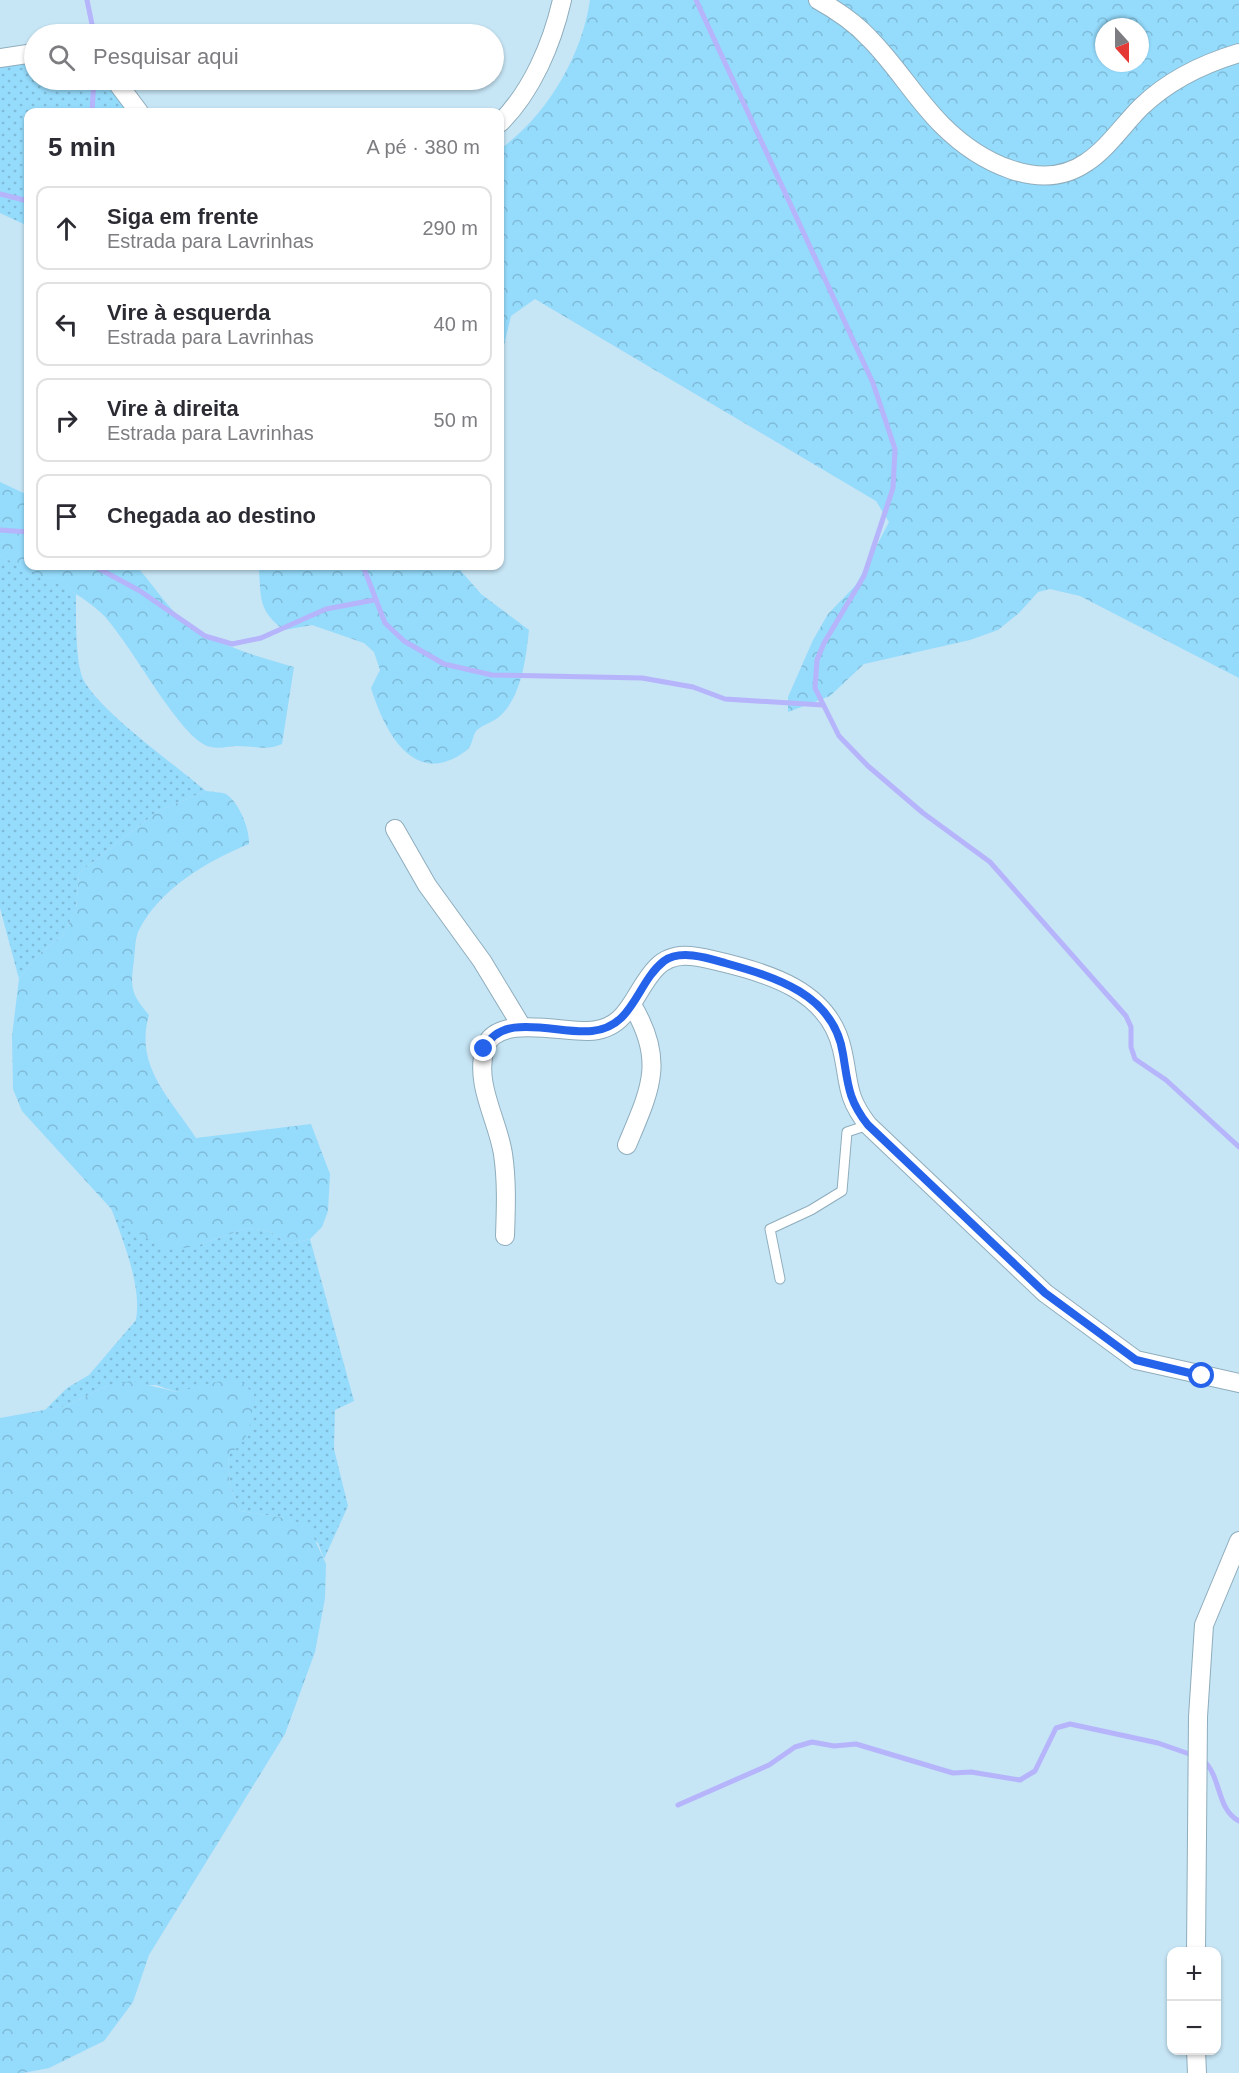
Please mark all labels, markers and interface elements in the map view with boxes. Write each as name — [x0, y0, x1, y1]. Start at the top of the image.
north arrow — [1095, 18, 1149, 72]
search box — [24, 24, 504, 90]
icon: search — [45, 41, 78, 74]
text: Pesquisar aqui — [93, 44, 239, 69]
text: 5 min — [48, 132, 116, 162]
text: A pé · 380 m — [367, 136, 480, 158]
text: Siga em frente — [107, 204, 259, 229]
icon: ahead — [50, 212, 83, 245]
text: 290 m — [422, 217, 478, 239]
text: Estrada para Lavrinhas — [107, 230, 314, 252]
text: Vire à esquerda — [107, 300, 270, 325]
icon: left — [50, 308, 83, 341]
text: 40 m — [434, 313, 478, 335]
text: Estrada para Lavrinhas — [107, 326, 314, 348]
text: Vire à direita — [107, 396, 239, 421]
icon: right — [50, 404, 83, 437]
text: 50 m — [434, 409, 478, 431]
text: Estrada para Lavrinhas — [107, 422, 314, 444]
icon: arrive — [50, 500, 83, 533]
text: Chegada ao destino — [107, 503, 316, 528]
route end — [470, 1035, 496, 1061]
route start — [1188, 1362, 1214, 1388]
map controls — [1167, 1947, 1221, 2055]
button: + — [1167, 1947, 1221, 2001]
button: − — [1167, 2001, 1221, 2055]

